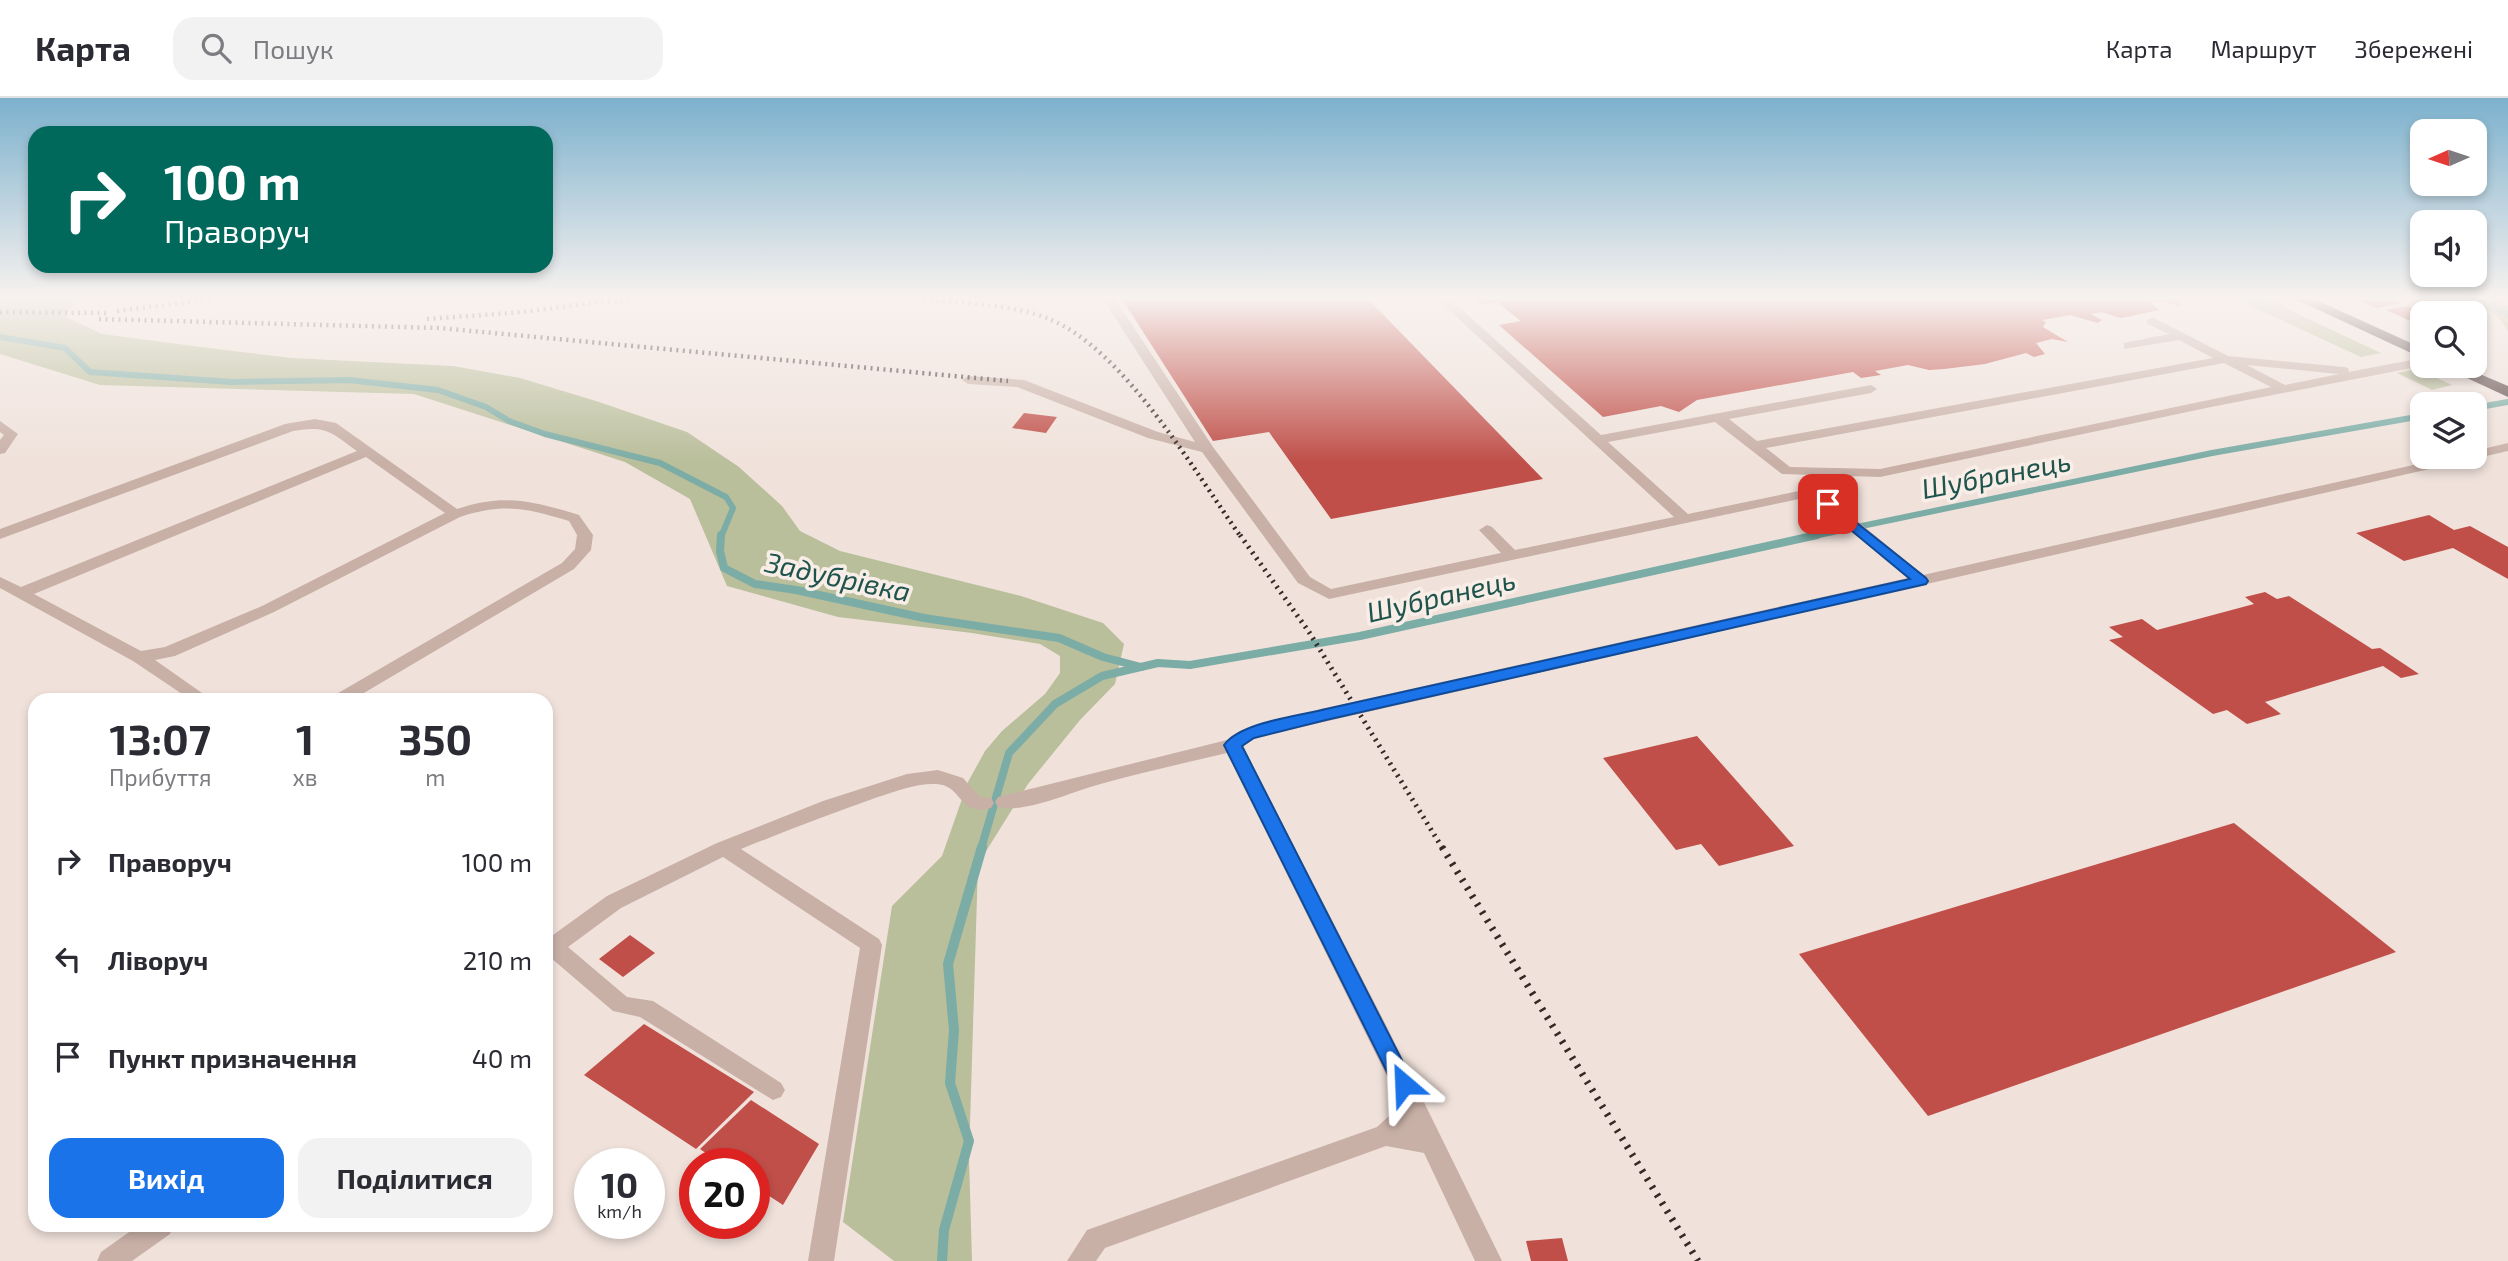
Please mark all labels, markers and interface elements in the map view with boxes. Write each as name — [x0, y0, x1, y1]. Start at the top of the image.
search box — [173, 17, 663, 80]
text: Карта — [35, 28, 131, 68]
icon: search — [197, 29, 235, 67]
text: Пошук — [253, 33, 334, 64]
text: Карта — [2106, 34, 2172, 63]
text: Маршрут — [2210, 34, 2316, 63]
text: Збережені — [2354, 34, 2473, 63]
north arrow — [2410, 119, 2487, 196]
map controls — [2410, 119, 2487, 469]
text: 100 m — [164, 151, 301, 210]
icon: right — [49, 154, 140, 245]
button: sound — [2410, 210, 2487, 287]
text: Праворуч — [164, 211, 310, 249]
button: search — [2410, 301, 2487, 378]
button: layers — [2410, 392, 2487, 469]
water label: Шубранець — [1918, 443, 2074, 505]
pin — [1798, 474, 1858, 534]
icon: arrive — [1809, 485, 1847, 523]
water label: Задубрівка — [761, 544, 914, 608]
water label: Шубранець — [1363, 561, 1519, 629]
text: 13:07 — [110, 713, 211, 763]
text: 1 — [296, 713, 314, 763]
text: 350 — [398, 713, 472, 763]
text: Прибуття — [109, 763, 212, 791]
text: хв — [293, 763, 318, 791]
text: m — [425, 763, 445, 791]
icon: right — [49, 842, 87, 880]
text: Праворуч — [108, 846, 232, 877]
text: 100 m — [462, 846, 532, 877]
icon: left — [49, 940, 87, 978]
text: Ліворуч — [108, 944, 208, 975]
text: 210 m — [463, 944, 532, 975]
icon: arrive — [49, 1038, 87, 1076]
text: Пункт призначення — [108, 1042, 357, 1073]
text: 40 m — [472, 1042, 532, 1073]
position arrow — [1367, 1047, 1441, 1121]
button: Вихід — [49, 1138, 284, 1218]
button: Поділитися — [298, 1138, 532, 1218]
speed limit sign: 20 — [679, 1148, 770, 1239]
text: 10 — [601, 1163, 638, 1205]
text: km/h — [597, 1200, 642, 1222]

